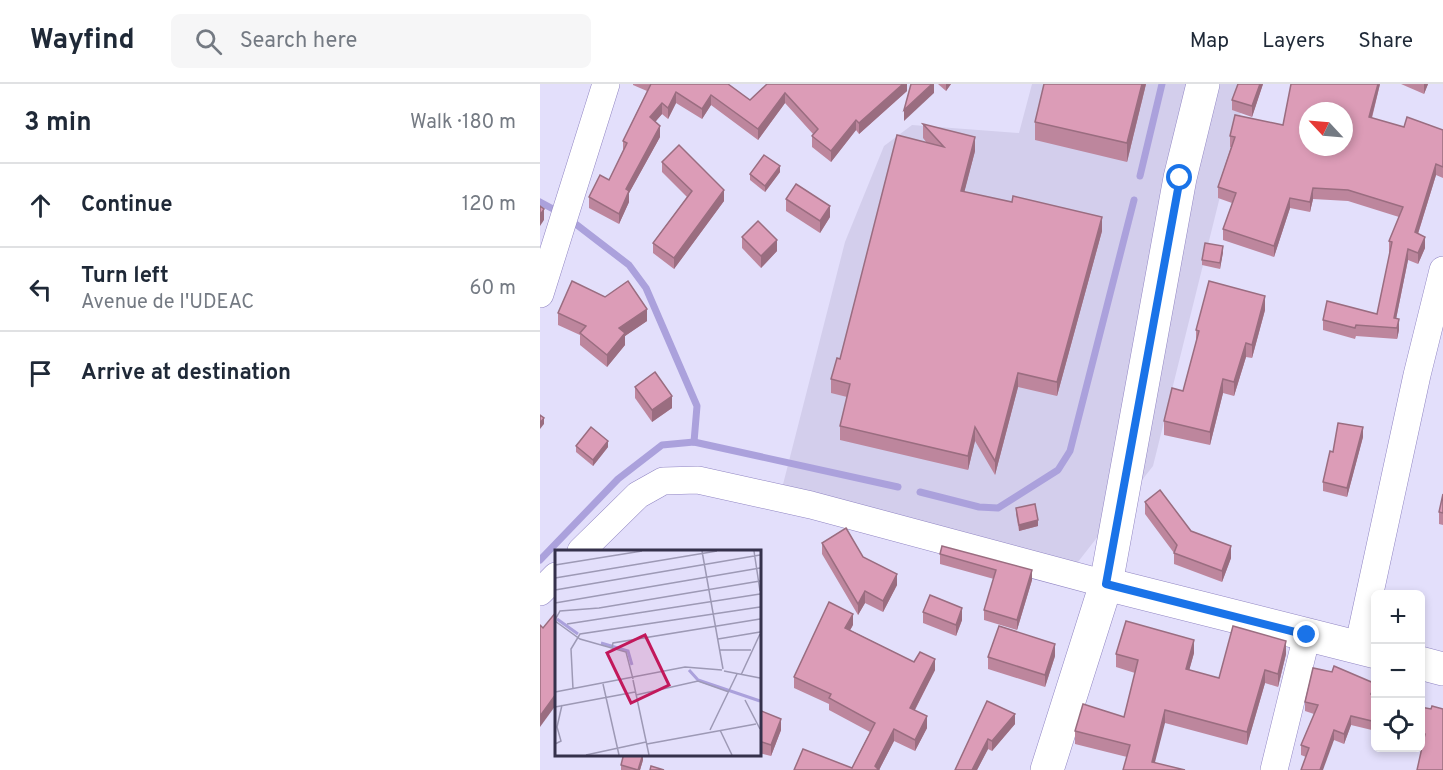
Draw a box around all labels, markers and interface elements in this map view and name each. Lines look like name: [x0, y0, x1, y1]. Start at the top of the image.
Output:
search box: [171, 14, 591, 68]
text: Wayfind: [30, 23, 135, 59]
icon: search: [192, 25, 225, 58]
text: Search here: [240, 28, 357, 55]
text: Map: [1190, 28, 1229, 55]
text: Layers: [1262, 28, 1325, 55]
text: Share: [1358, 28, 1413, 55]
north arrow: [1299, 102, 1353, 156]
text: 3 min: [24, 107, 92, 140]
text: Walk · 180 m: [410, 110, 516, 136]
route start: [1166, 164, 1192, 190]
icon: ahead: [24, 189, 57, 222]
text: Continue: [81, 192, 172, 219]
text: 120 m: [462, 192, 516, 218]
text: Turn left: [81, 263, 169, 290]
icon: left: [24, 273, 57, 306]
text: 60 m: [470, 276, 516, 302]
text: Avenue de I'UDEAC: [81, 290, 254, 316]
icon: arrive: [24, 357, 57, 390]
text: Arrive at destination: [81, 360, 291, 387]
inset map: [555, 550, 760, 755]
map controls: [1371, 590, 1425, 752]
button: +: [1371, 590, 1425, 644]
route end: [1293, 621, 1319, 647]
button: −: [1371, 644, 1425, 698]
button: locate: [1371, 698, 1425, 752]

